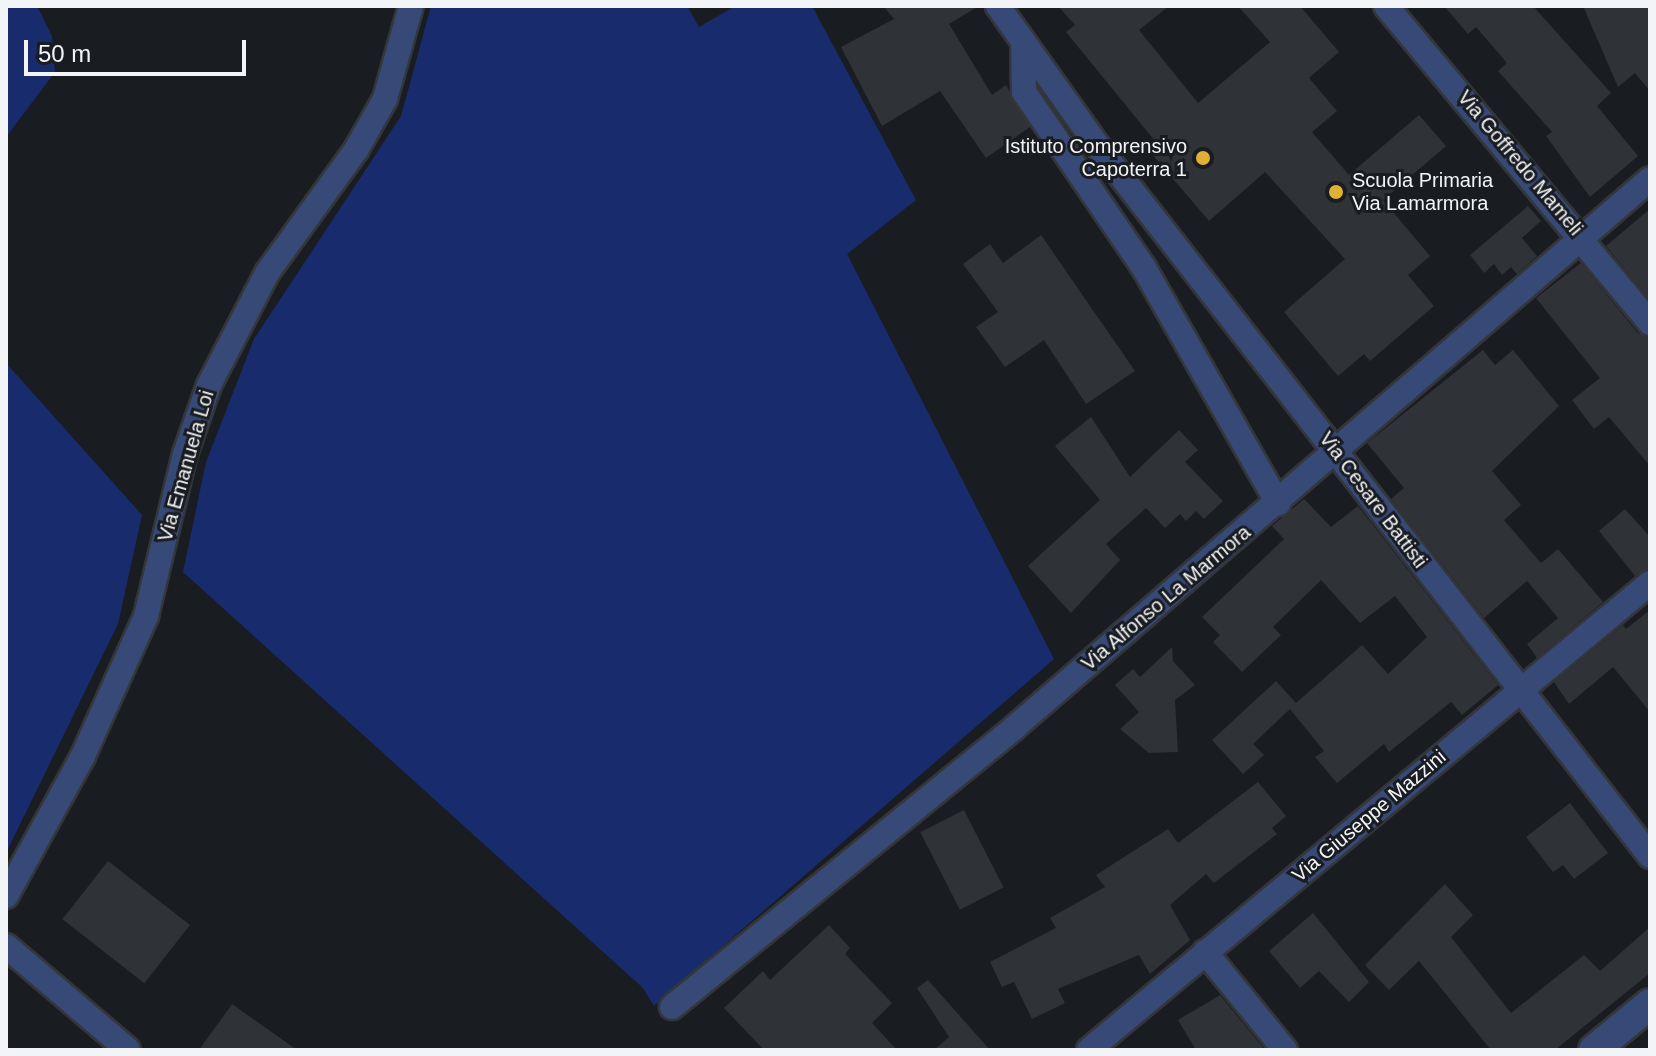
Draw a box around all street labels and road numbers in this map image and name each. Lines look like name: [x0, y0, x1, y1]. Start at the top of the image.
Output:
street label: Via Goffredo Mameli: [1452, 86, 1588, 240]
street label: Via Emanuela Loi: [153, 388, 219, 544]
street label: Via Cesare Battisti: [1314, 427, 1432, 573]
street label: Via Alfonso La Marmora: [1076, 520, 1256, 676]
street label: Via Giuseppe Mazzini: [1287, 745, 1451, 887]

